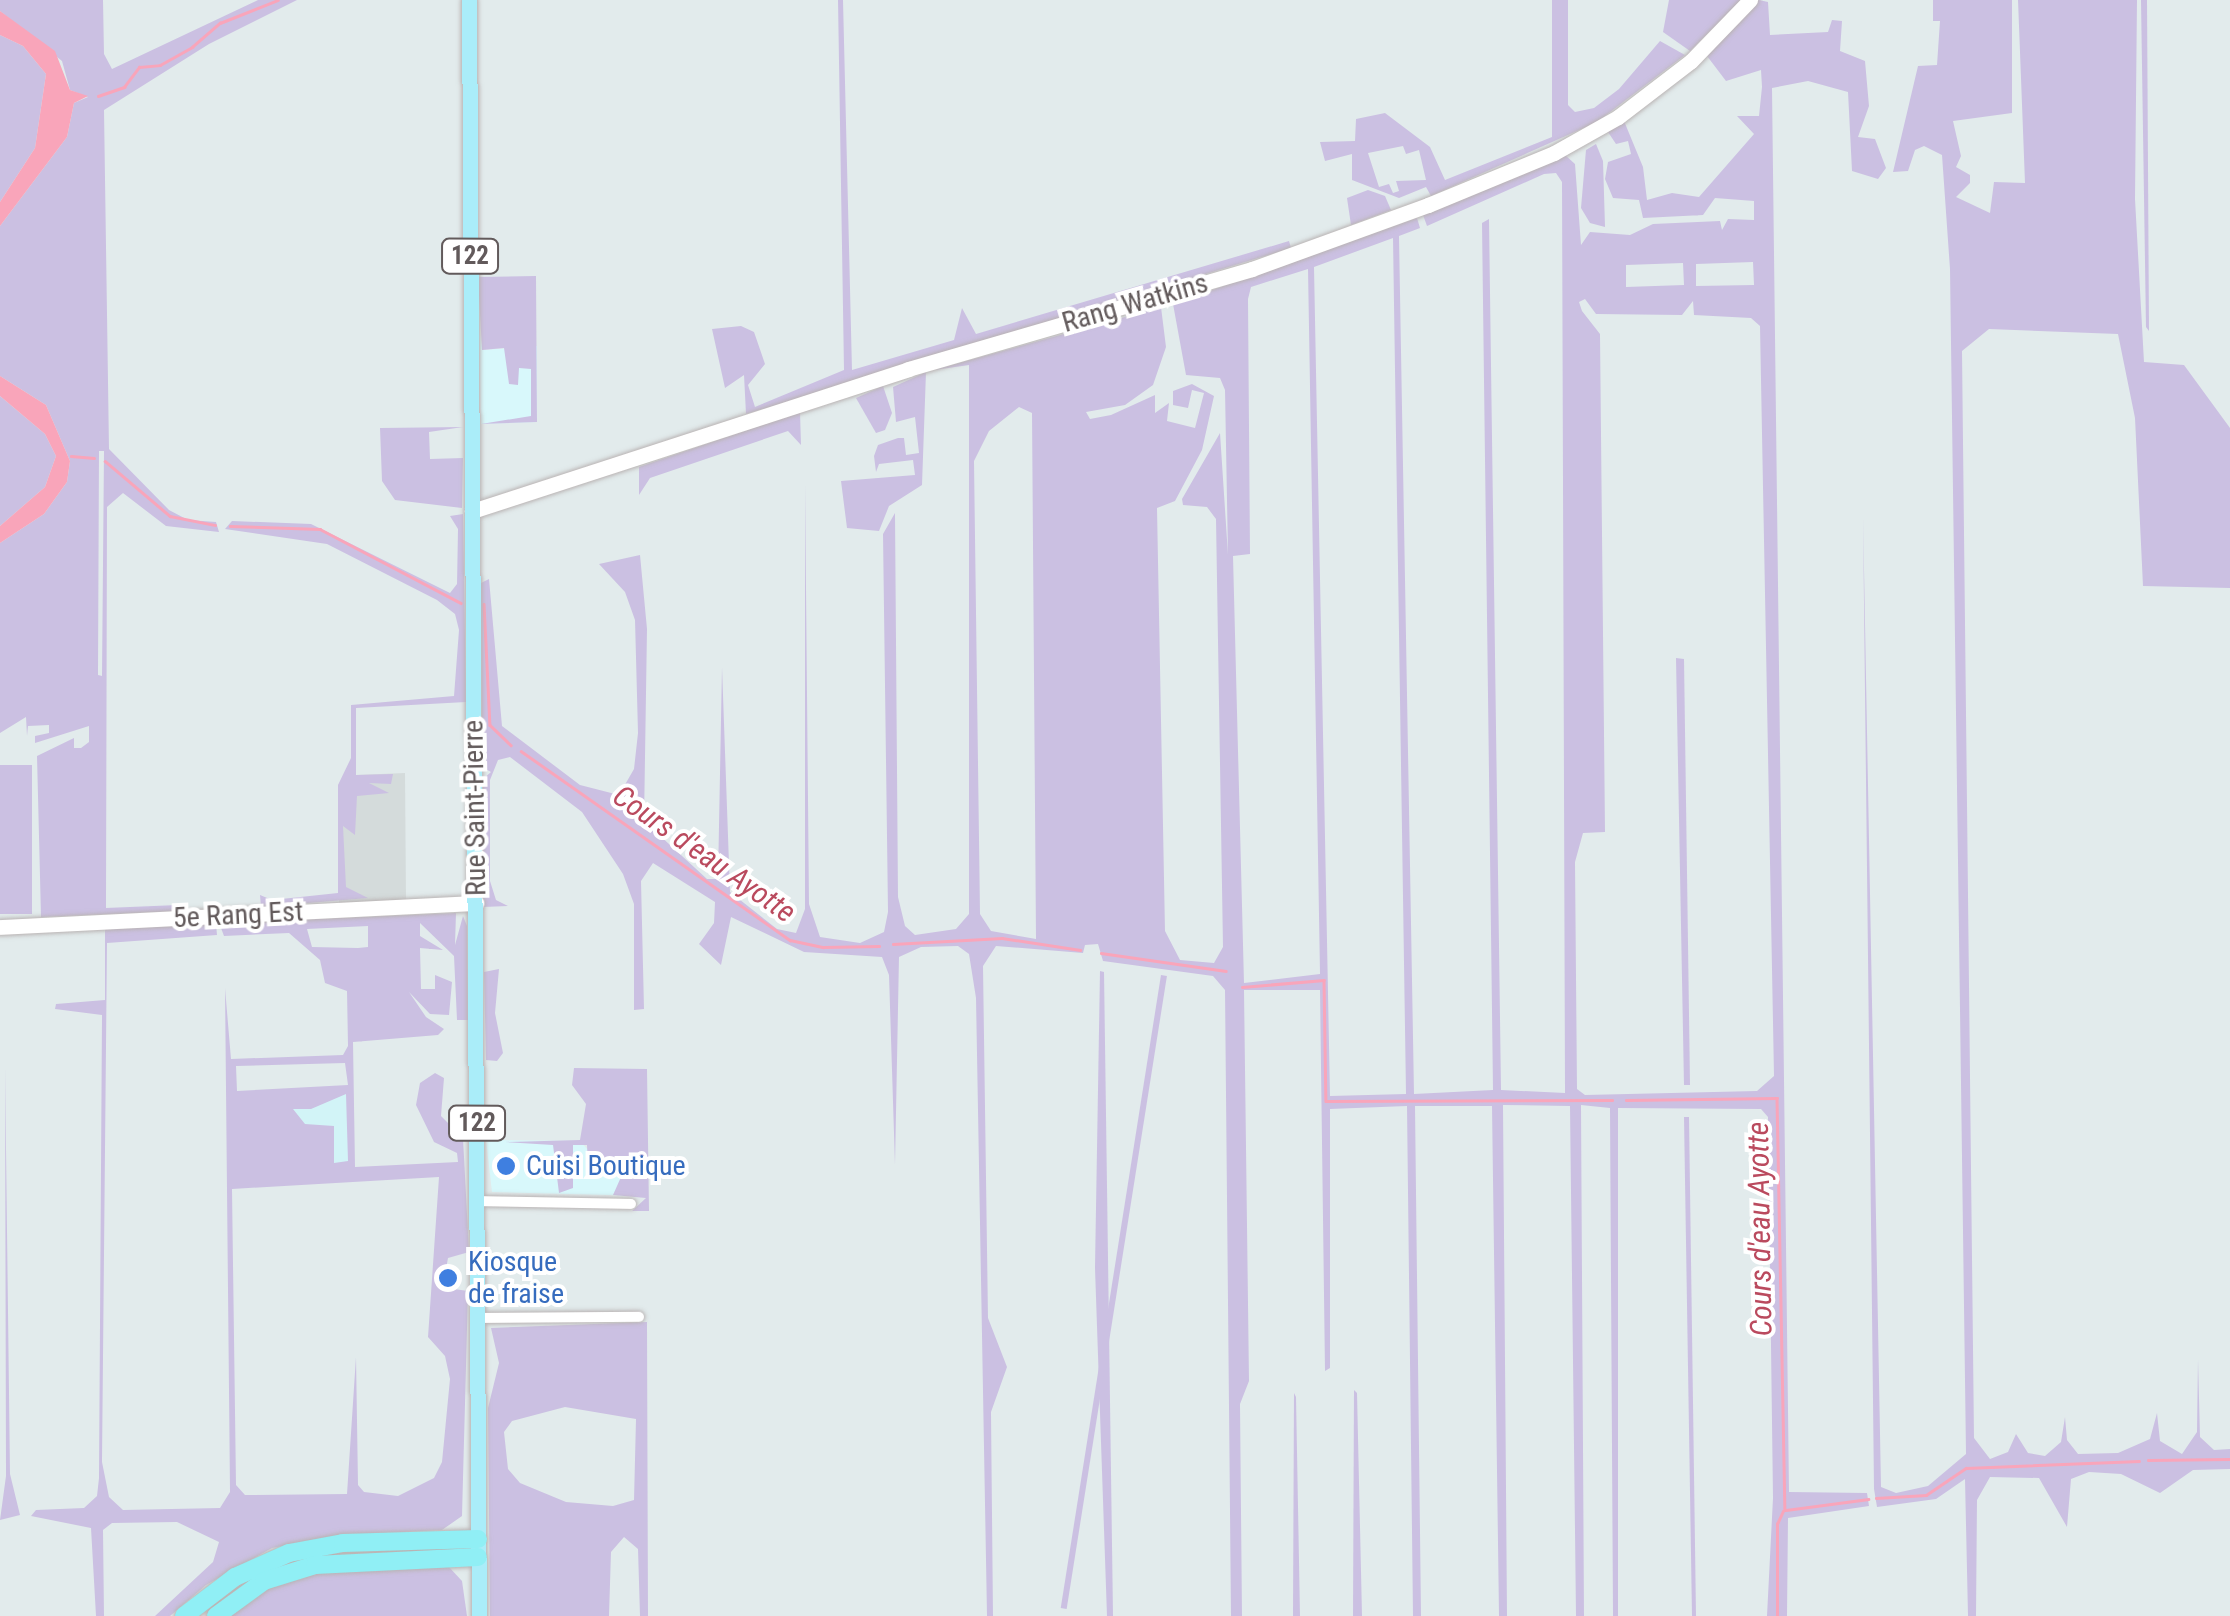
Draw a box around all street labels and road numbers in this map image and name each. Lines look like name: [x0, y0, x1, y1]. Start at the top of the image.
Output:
road number: 122: [440, 236, 500, 276]
street label: Rang Watkins: [1058, 266, 1212, 340]
street label: Rue Saint-Pierre: [457, 720, 493, 896]
street label: 5e Rang Est: [172, 895, 304, 935]
road number: 122: [447, 1103, 507, 1143]

